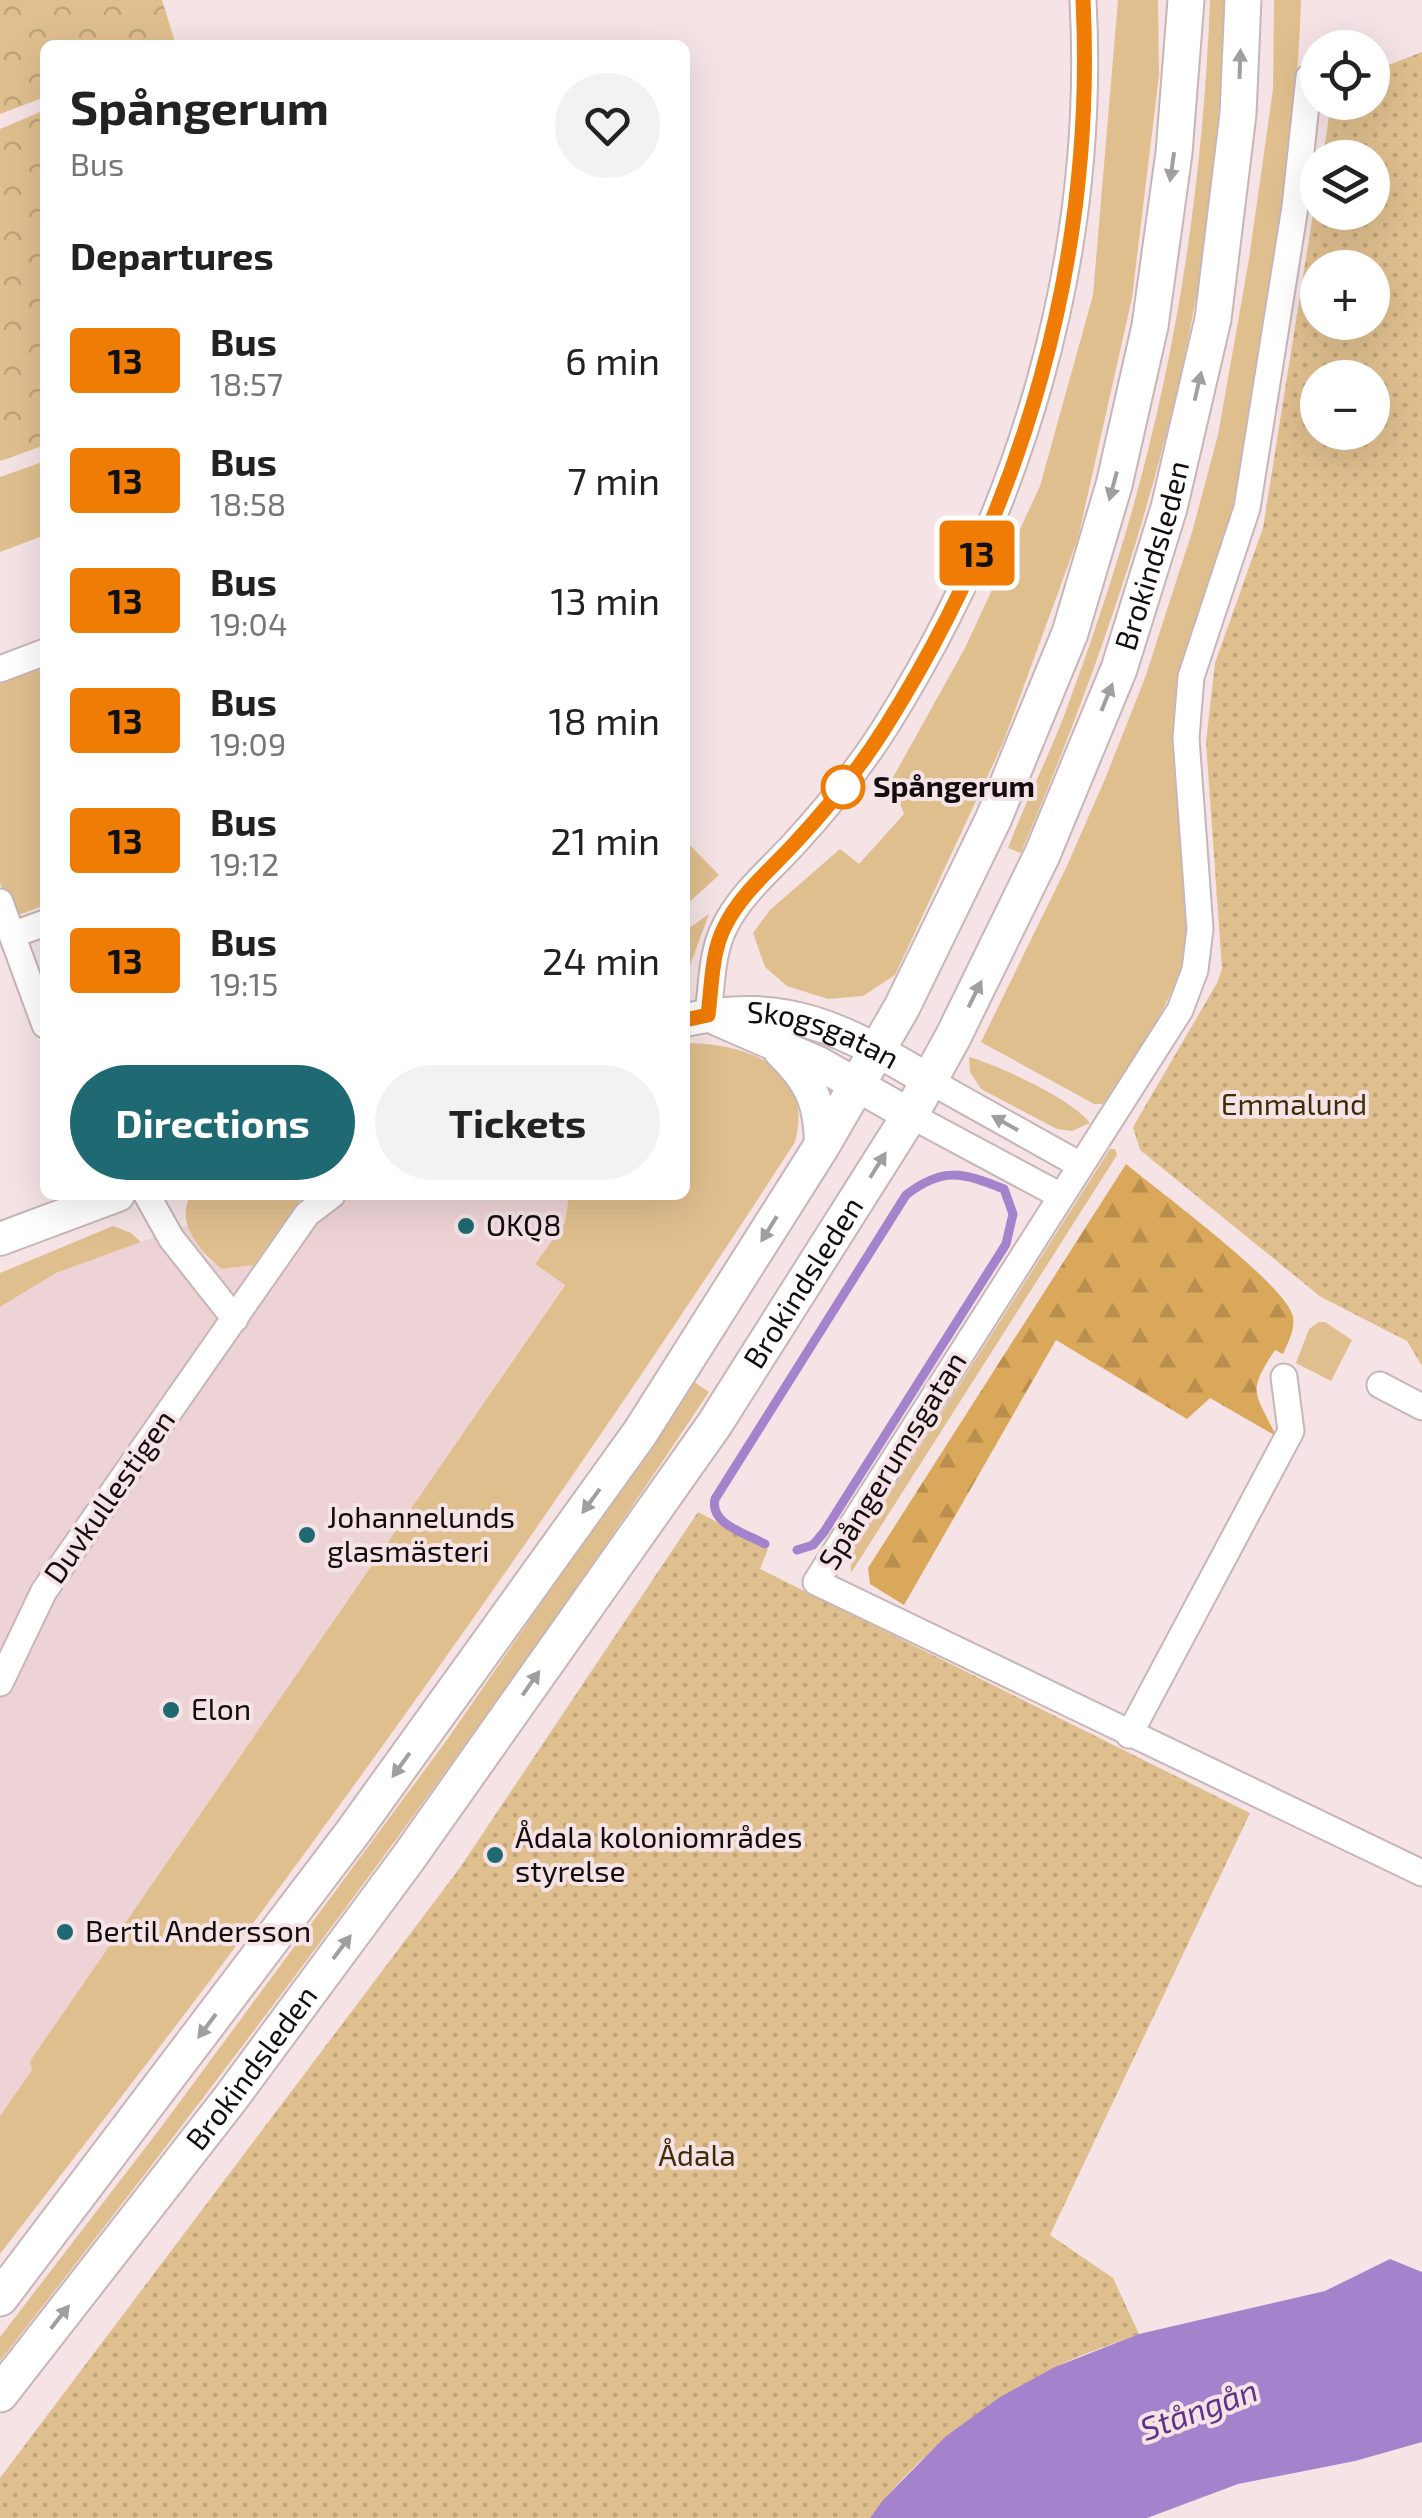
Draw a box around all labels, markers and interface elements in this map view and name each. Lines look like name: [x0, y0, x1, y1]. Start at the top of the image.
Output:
map controls: [1300, 30, 1390, 450]
button: locate: [1300, 30, 1390, 120]
one-way arrow: [1232, 47, 1248, 79]
button: heart: [555, 73, 660, 178]
text: Spångerum: [70, 77, 329, 135]
button: layers: [1300, 140, 1390, 230]
text: Bus: [70, 144, 124, 182]
one-way arrow: [1164, 152, 1180, 183]
text: Departures: [70, 232, 274, 278]
button: +: [1300, 250, 1390, 340]
text: Bus: [210, 318, 277, 364]
text: 6 min: [565, 337, 660, 383]
text: 13: [108, 339, 142, 381]
button: −: [1300, 360, 1390, 450]
text: 18:57: [210, 364, 283, 402]
one-way arrow: [1191, 370, 1206, 401]
text: Bus: [210, 438, 277, 484]
text: 7 min: [567, 457, 660, 503]
street label: Brokindsleden: [1106, 457, 1195, 654]
text: 13: [108, 459, 142, 501]
one-way arrow: [1104, 471, 1120, 502]
text: 18:58: [210, 484, 286, 522]
line badge: 13: [932, 520, 1022, 586]
text: 13: [960, 532, 994, 574]
text: Bus: [210, 558, 277, 604]
text: 13 min: [550, 577, 660, 623]
text: 13: [108, 579, 142, 621]
text: 19:04: [210, 604, 288, 642]
text: Bus: [210, 678, 277, 724]
one-way arrow: [1099, 682, 1115, 712]
text: 18 min: [549, 697, 660, 743]
text: 13: [108, 699, 142, 741]
text: 19:09: [210, 724, 286, 762]
marker: Spångerum: [822, 766, 864, 808]
place label: Spångerum: [873, 767, 1035, 803]
text: Bus: [210, 798, 277, 844]
text: 21 min: [550, 817, 660, 863]
text: 13: [108, 819, 142, 861]
text: 19:12: [210, 844, 279, 882]
text: Bus: [210, 918, 277, 964]
text: 24 min: [542, 937, 660, 983]
text: 13: [108, 939, 142, 981]
text: 19:15: [210, 964, 278, 1002]
one-way arrow: [966, 979, 983, 1008]
street label: Skogsgatan: [746, 993, 906, 1075]
button: Directions: [70, 1065, 355, 1180]
button: Tickets: [375, 1065, 660, 1180]
park label: Emmalund: [1221, 1085, 1367, 1121]
one-way arrow: [991, 1114, 1019, 1132]
one-way arrow: [869, 1151, 887, 1179]
street label: Brokindsleden: [735, 1190, 870, 1374]
place label: OKQ8: [486, 1206, 561, 1242]
marker: OKQ8: [455, 1215, 477, 1237]
one-way arrow: [760, 1216, 779, 1243]
street label: Spångerumsgatan: [810, 1344, 973, 1575]
street label: Duvkullestigen: [35, 1402, 181, 1590]
one-way arrow: [582, 1488, 601, 1515]
place label: Johannelunds glasmästeri: [327, 1498, 515, 1568]
marker: Johannelunds glasmästeri: [296, 1524, 318, 1546]
one-way arrow: [521, 1670, 540, 1697]
place label: Elon: [191, 1690, 251, 1726]
marker: Elon: [160, 1699, 182, 1721]
one-way arrow: [392, 1752, 412, 1778]
place label: Ådala koloniområdes styrelse: [515, 1818, 802, 1888]
marker: Ådala koloniområdes styrelse: [484, 1844, 506, 1866]
place label: Bertil Andersson: [85, 1912, 311, 1948]
marker: Bertil Andersson: [54, 1921, 76, 1943]
one-way arrow: [331, 1934, 351, 1960]
street label: Brokindsleden: [177, 1978, 324, 2156]
one-way arrow: [198, 2013, 218, 2039]
park label: Ådala: [658, 2136, 736, 2172]
one-way arrow: [49, 2304, 70, 2330]
water label: Stångån: [1135, 2369, 1262, 2448]

